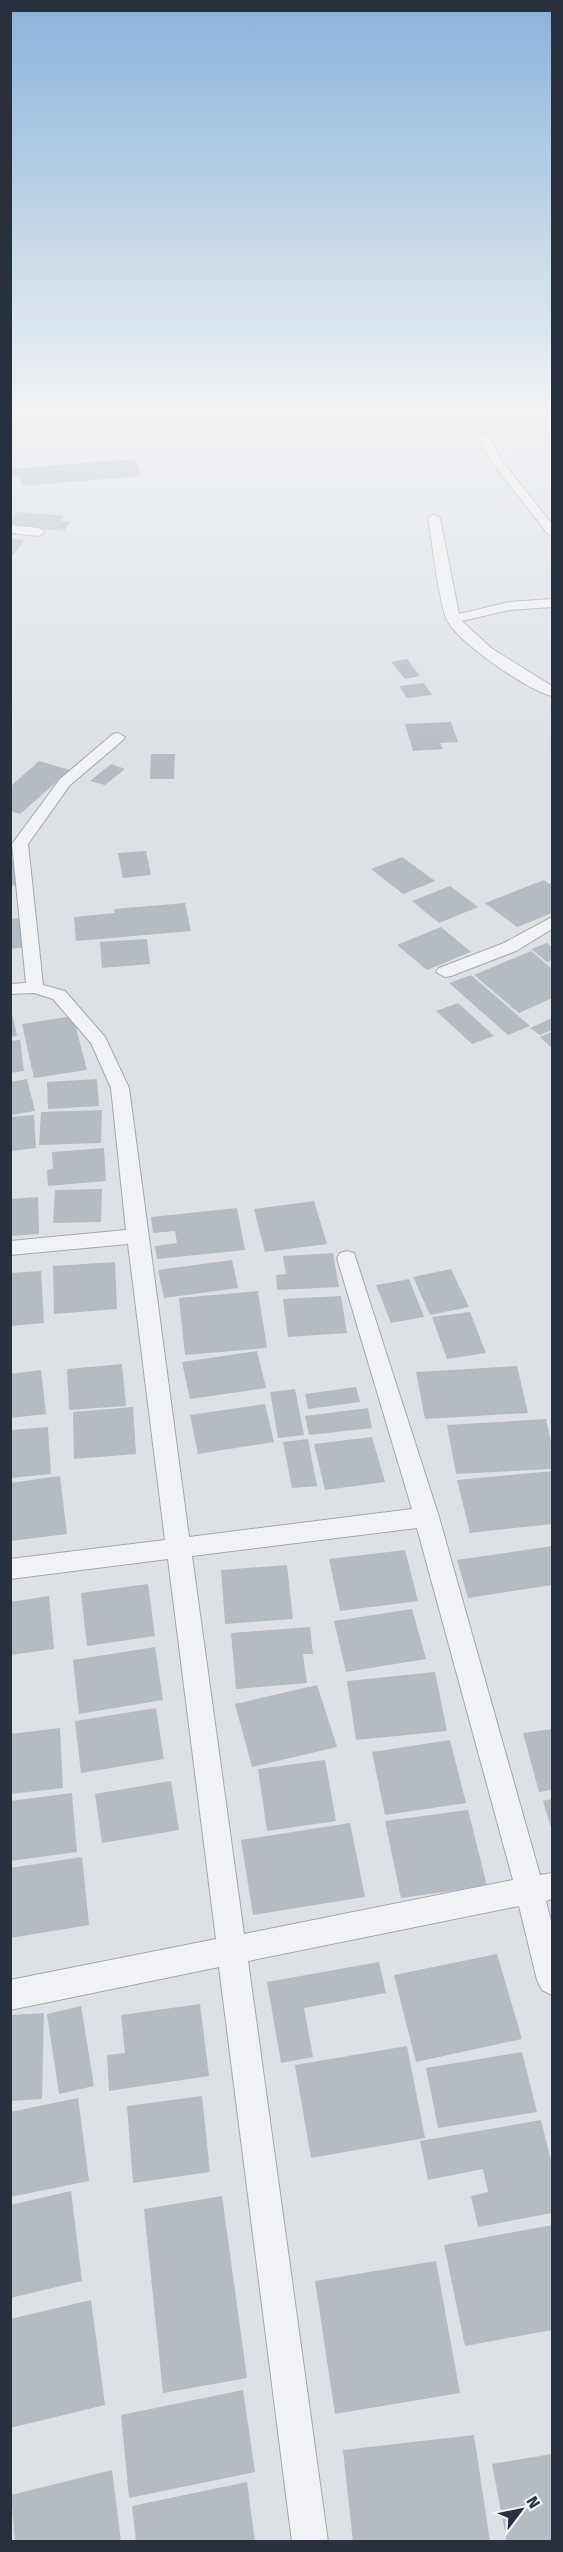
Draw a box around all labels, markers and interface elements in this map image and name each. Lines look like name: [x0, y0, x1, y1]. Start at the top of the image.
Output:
north arrow: [491, 2480, 551, 2540]
text: N: [522, 2493, 544, 2512]

